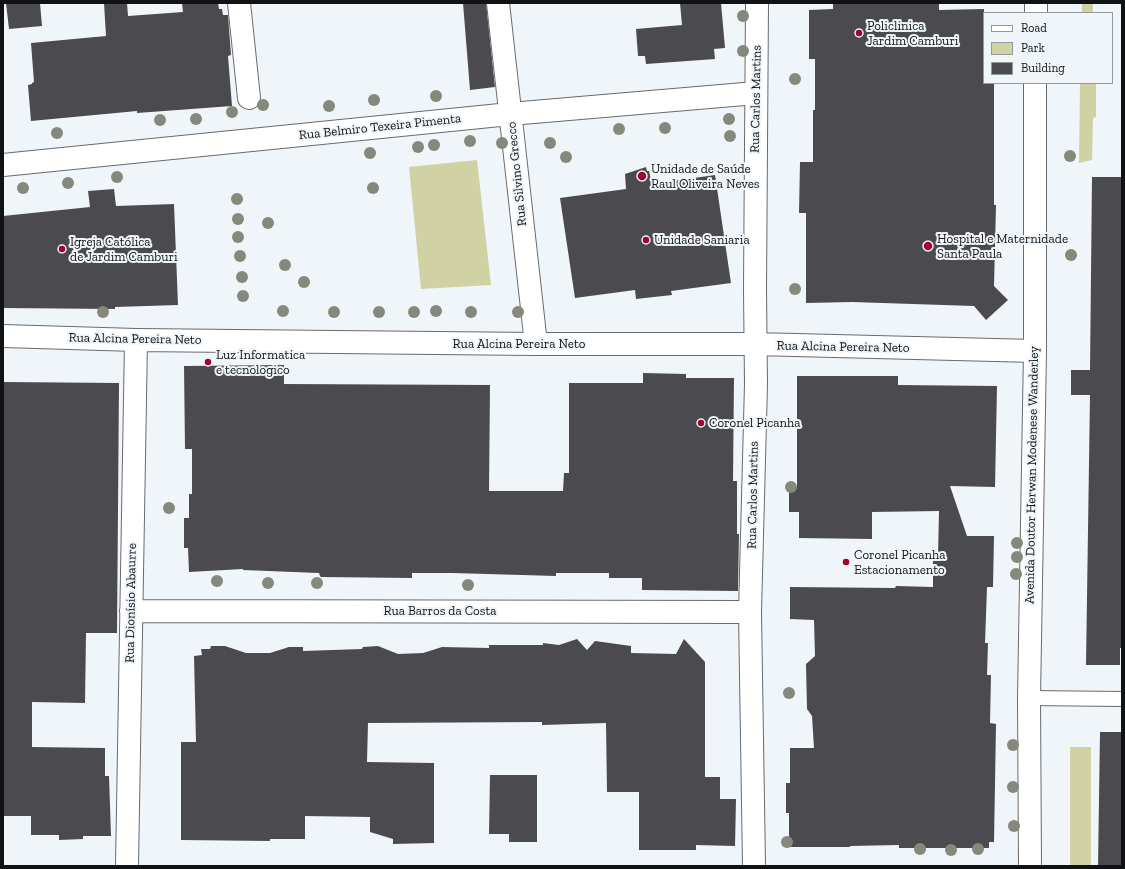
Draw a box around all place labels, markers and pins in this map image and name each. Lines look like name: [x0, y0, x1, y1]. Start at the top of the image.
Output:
place label: Policlinica Jardim Camburi: [867, 18, 958, 49]
marker: Policlinica Jardim Camburi: [854, 28, 864, 38]
place label: Unidade de Saúde Raul Oliveira Neves: [651, 161, 759, 192]
marker: Unidade de Saúde Raul Oliveira Neves: [636, 170, 648, 182]
place label: Hospital e Maternidade Santa Paula: [937, 231, 1068, 262]
place label: Unidade Saniaria: [654, 232, 750, 248]
place label: Igreja Católica de Jardim Camburi: [70, 234, 178, 265]
marker: Unidade Saniaria: [641, 235, 651, 245]
marker: Hospital e Maternidade Santa Paula: [922, 240, 934, 252]
marker: Igreja Católica de Jardim Camburi: [57, 244, 67, 254]
place label: Luz Informatica e tecnologico: [216, 347, 305, 378]
marker: Luz Informatica e tecnologico: [203, 357, 213, 367]
place label: Coronel Picanha: [709, 415, 801, 431]
marker: Coronel Picanha: [696, 418, 706, 428]
place label: Coronel Picanha Estacionamento: [854, 547, 946, 578]
marker: Coronel Picanha Estacionamento: [841, 557, 851, 567]

